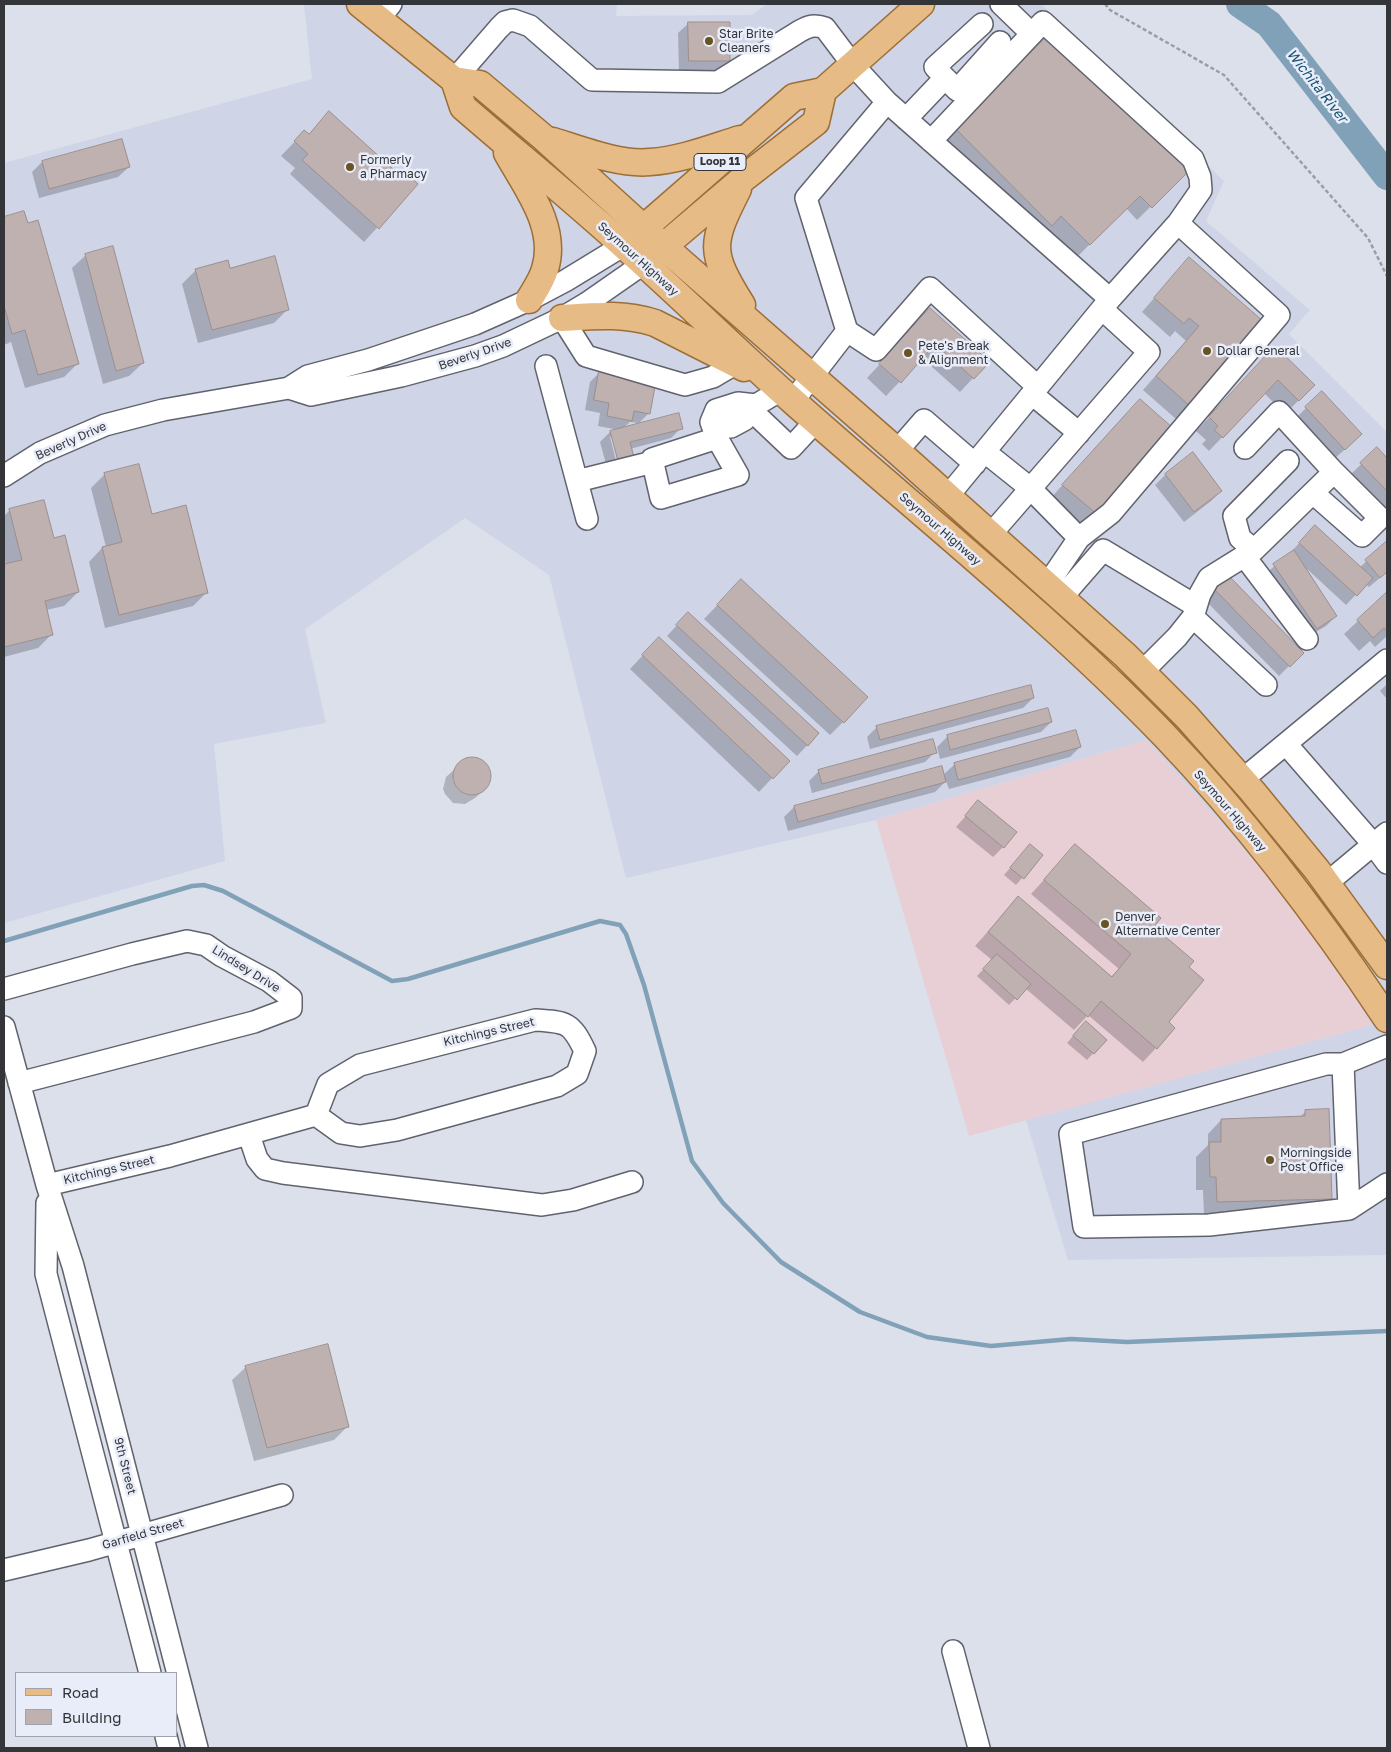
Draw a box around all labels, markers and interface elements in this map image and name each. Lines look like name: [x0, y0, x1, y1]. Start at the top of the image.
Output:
place label: Star Brite Cleaners: [719, 27, 773, 55]
marker: Star Brite Cleaners: [703, 35, 715, 47]
water label: Wichita River: [1283, 46, 1351, 126]
place label: Formerly a Pharmacy: [360, 153, 427, 181]
road number: Loop 11: [694, 154, 746, 170]
marker: Formerly a Pharmacy: [344, 161, 356, 173]
street label: Seymour Highway: [595, 219, 681, 299]
street label: Beverly Drive: [437, 335, 513, 373]
place label: Pete's Break & Alignment: [918, 339, 989, 367]
place label: Dollar General: [1217, 344, 1300, 358]
marker: Dollar General: [1201, 345, 1213, 357]
marker: Pete's Break & Alignment: [902, 347, 914, 359]
street label: Beverly Drive: [33, 419, 109, 463]
street label: Seymour Highway: [896, 490, 984, 568]
street label: Seymour Highway: [1191, 767, 1269, 855]
place label: Denver Alternative Center: [1115, 910, 1220, 938]
marker: Denver Alternative Center: [1099, 918, 1111, 930]
street label: Lindsey Drive: [209, 942, 283, 996]
street label: Kitchings Street: [442, 1015, 536, 1049]
place label: Morningside Post Office: [1280, 1146, 1351, 1174]
street label: Kitchings Street: [62, 1153, 156, 1187]
marker: Morningside Post Office: [1264, 1154, 1276, 1166]
street label: 9th Street: [111, 1436, 139, 1496]
street label: Garfield Street: [100, 1515, 186, 1553]
legend: [15, 1672, 178, 1737]
text: Road: [62, 1683, 99, 1701]
text: Building: [62, 1708, 122, 1726]

